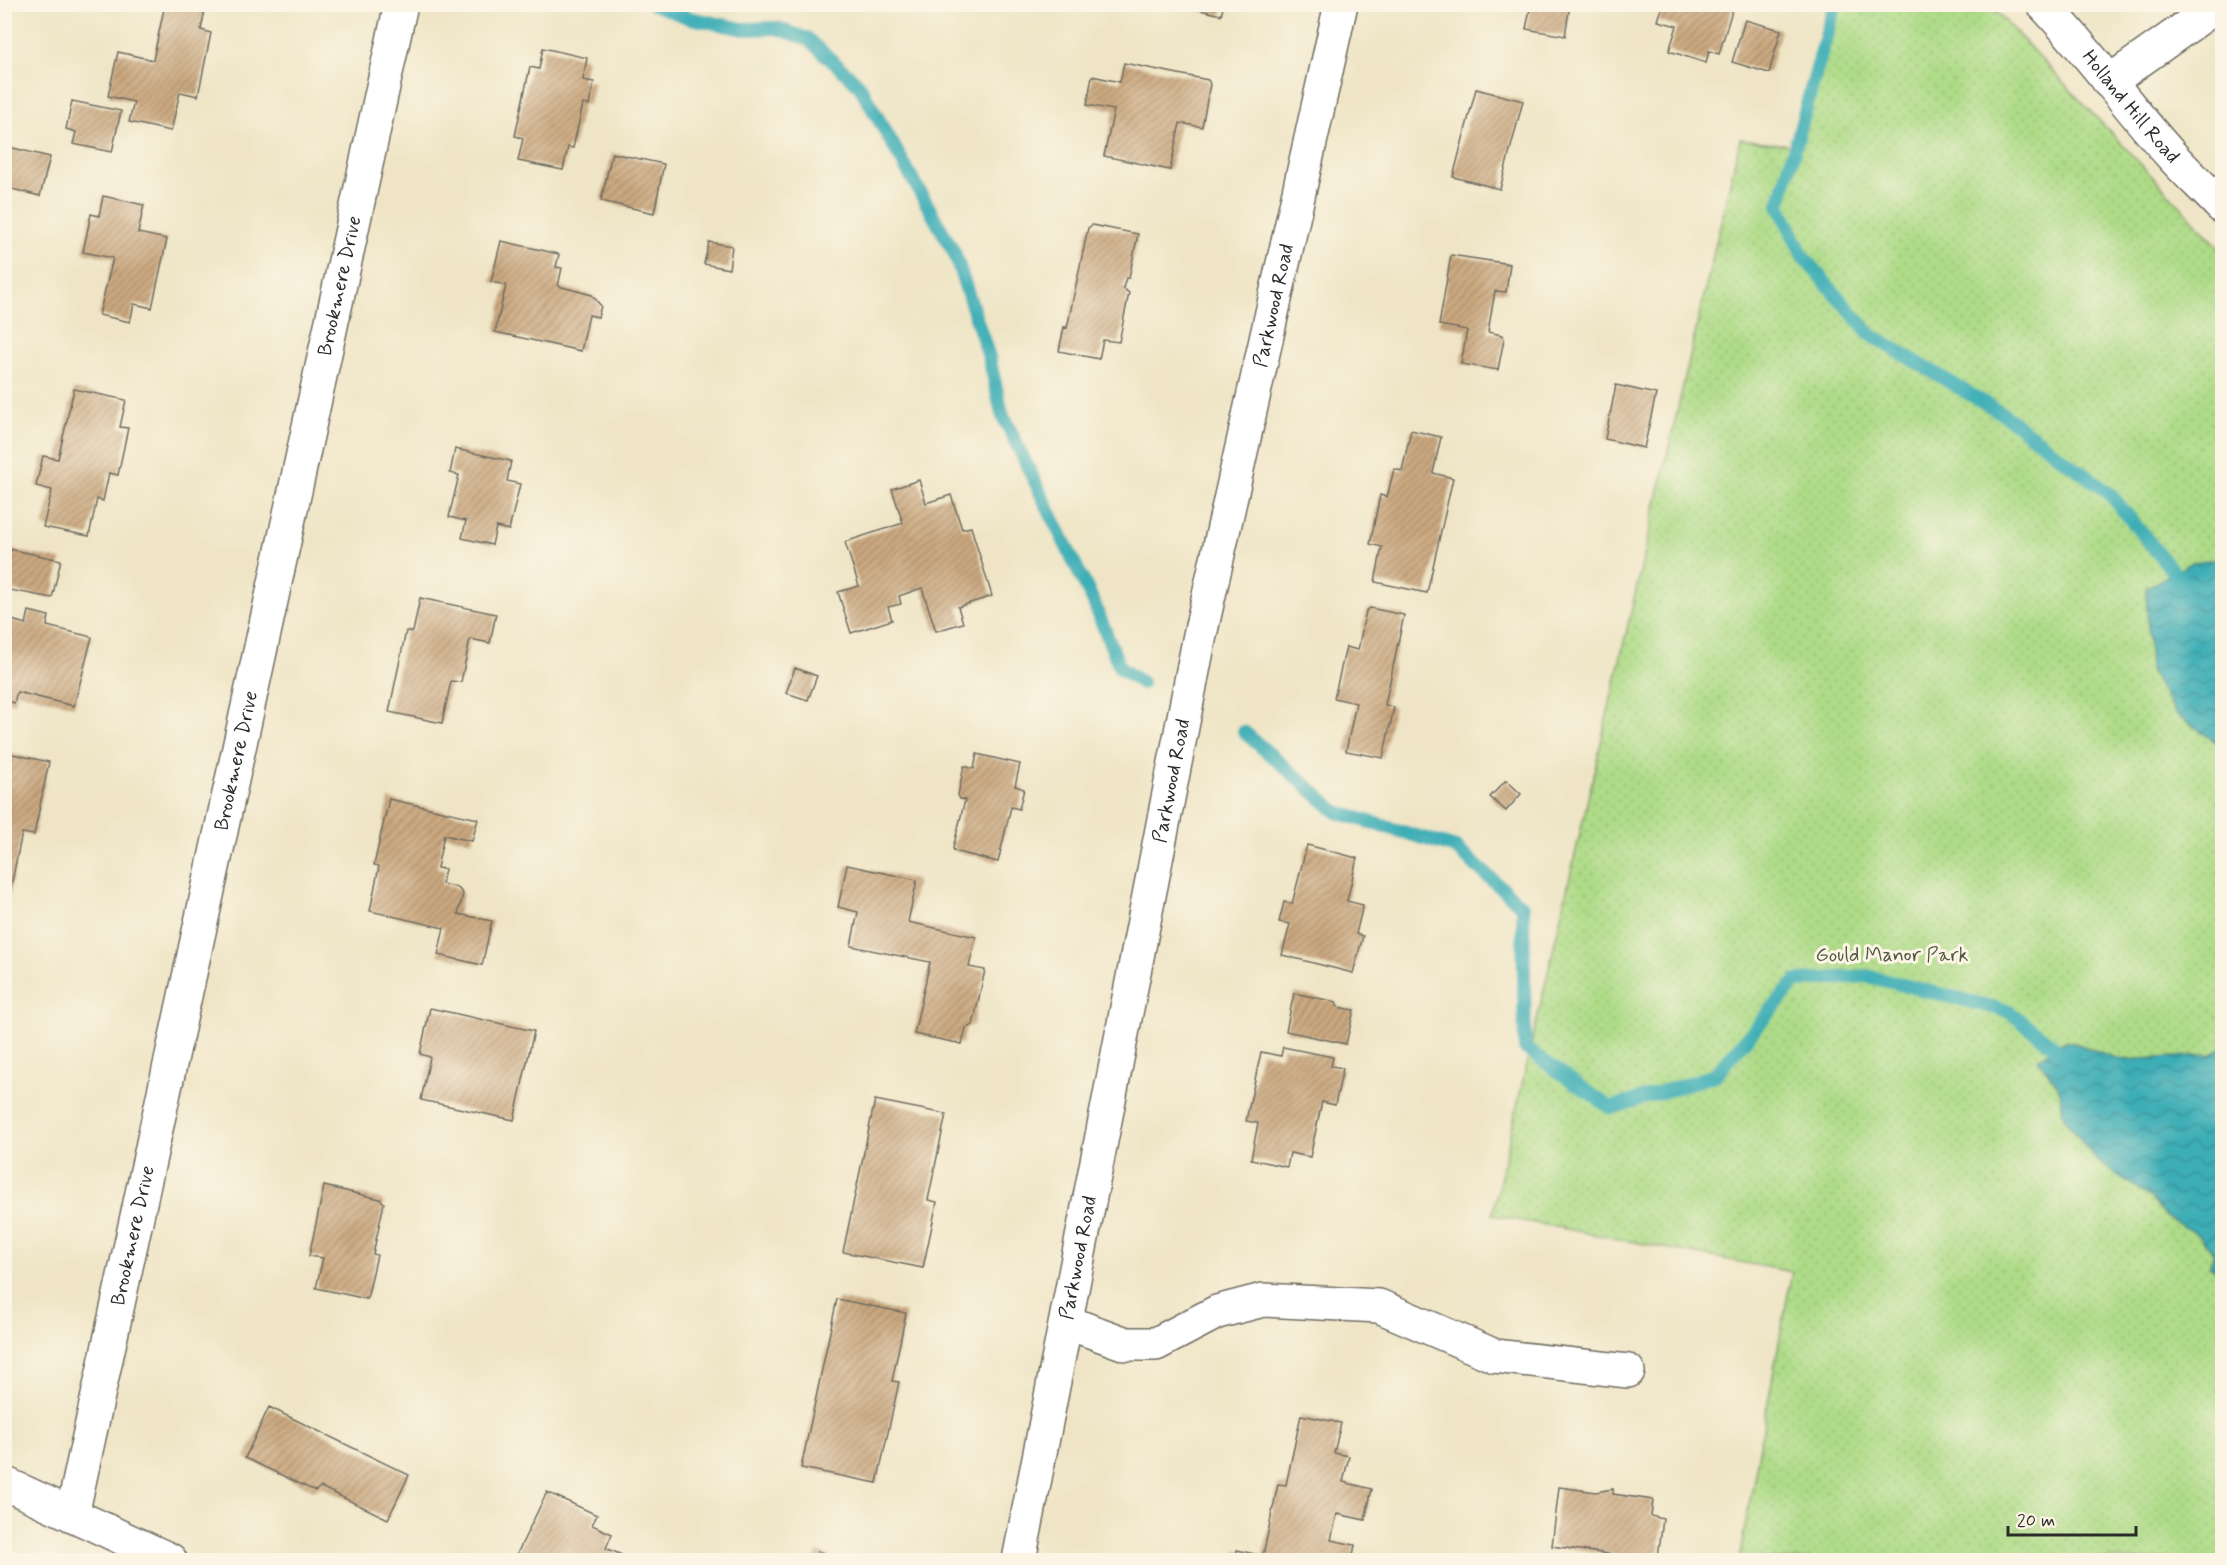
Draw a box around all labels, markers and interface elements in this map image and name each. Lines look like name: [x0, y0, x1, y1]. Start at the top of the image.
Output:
street label: Holland Hill Road: [2076, 44, 2186, 169]
street label: Brookmere Drive: [311, 213, 368, 358]
street label: Parkwood Road: [1247, 241, 1300, 370]
street label: Brookmere Drive: [208, 688, 265, 833]
street label: Parkwood Road: [1146, 716, 1197, 845]
park label: Gould Manor Park: [1816, 942, 1969, 969]
street label: Brookmere Drive: [105, 1163, 161, 1308]
street label: Parkwood Road: [1053, 1193, 1103, 1322]
scale bar: [2008, 1499, 2136, 1537]
text: 20 m: [2017, 1509, 2055, 1533]

